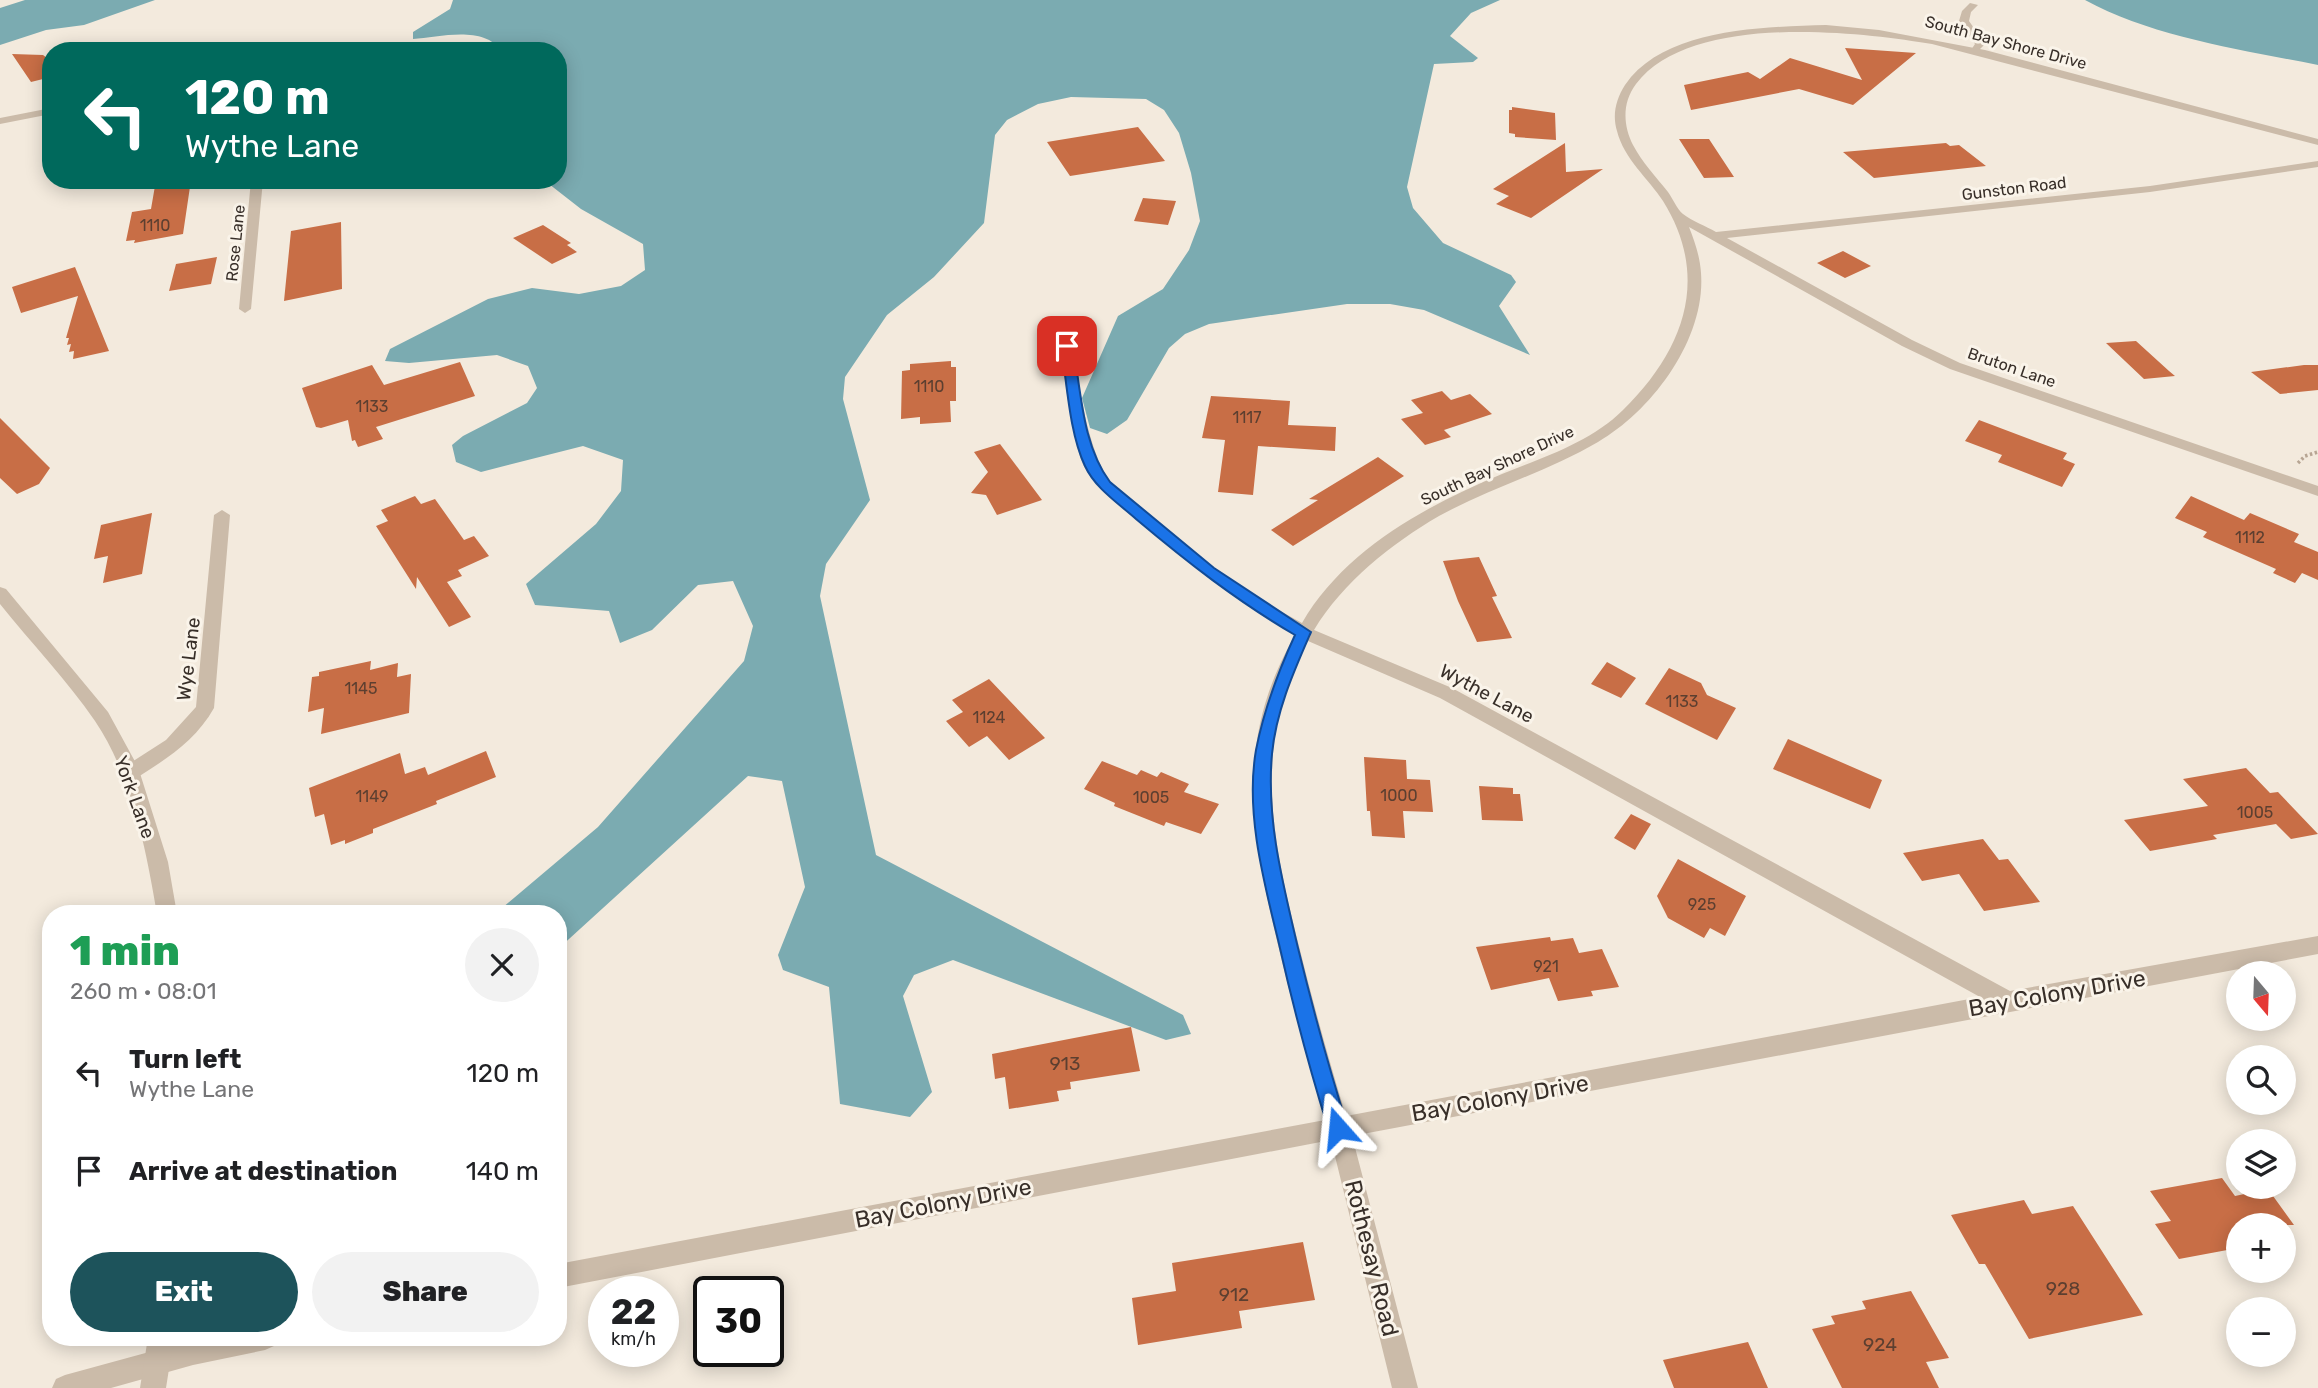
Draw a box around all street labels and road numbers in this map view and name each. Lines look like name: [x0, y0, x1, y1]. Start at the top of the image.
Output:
street label: South Bay Shore Drive: [1923, 12, 2089, 73]
street label: Gunston Road: [1961, 173, 2068, 204]
street label: Rose Lane: [222, 204, 249, 282]
street label: Bruton Lane: [1965, 344, 2058, 391]
street label: South Bay Shore Drive: [1418, 422, 1577, 509]
street label: Wye Lane: [172, 616, 205, 702]
street label: Wythe Lane: [1436, 659, 1538, 728]
street label: York Lane: [109, 753, 160, 842]
street label: Bay Colony Drive: [1966, 964, 2148, 1022]
street label: Bay Colony Drive: [1409, 1069, 1591, 1127]
street label: Bay Colony Drive: [852, 1172, 1034, 1234]
street label: Rothesay Road: [1339, 1177, 1405, 1339]

